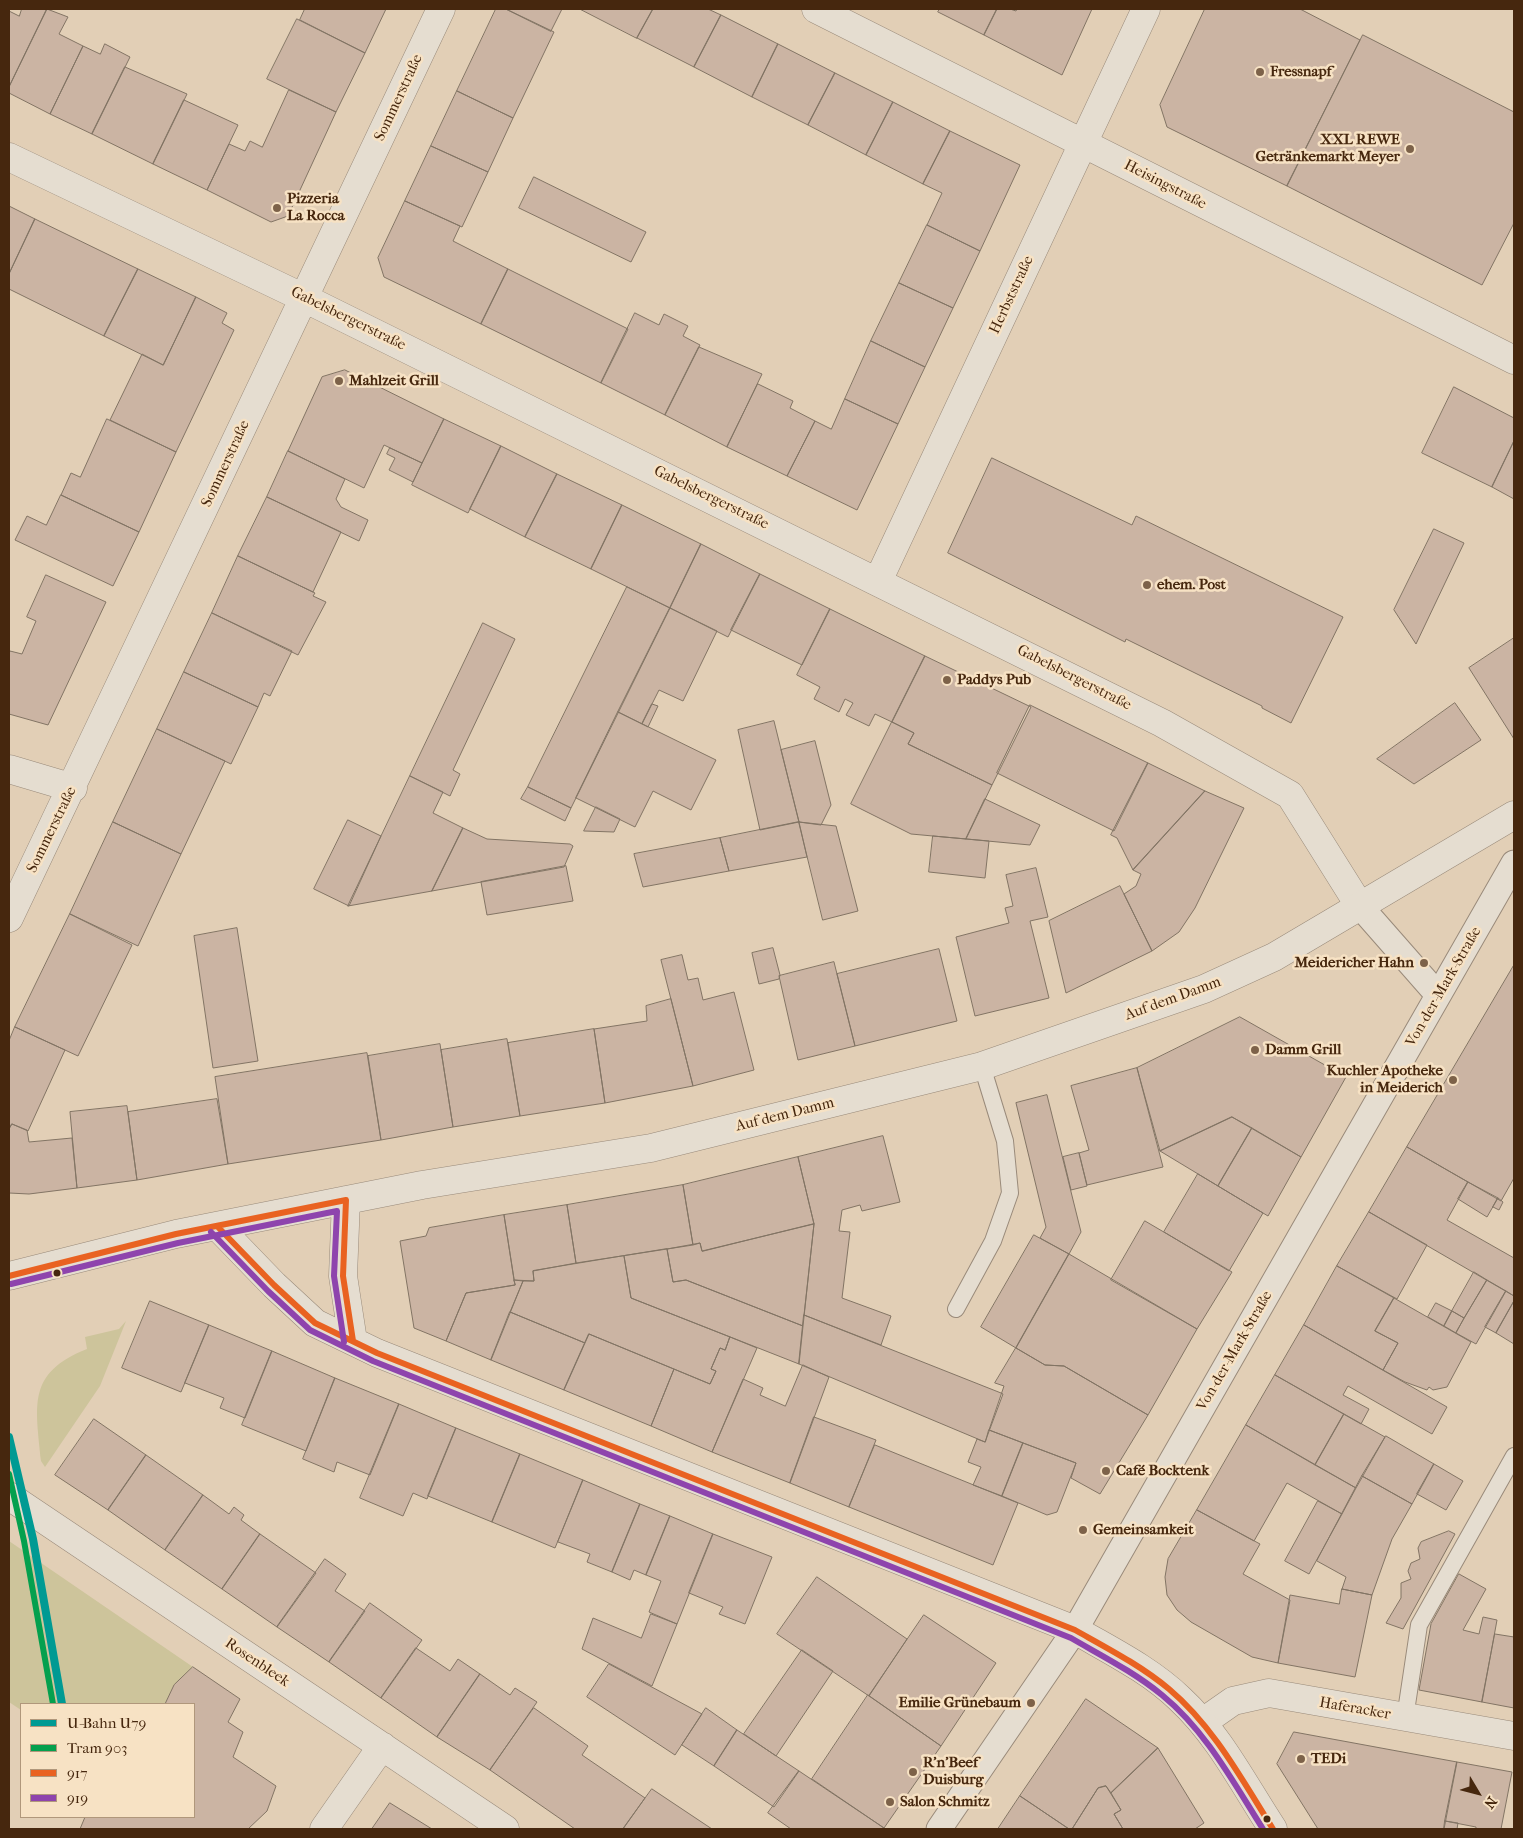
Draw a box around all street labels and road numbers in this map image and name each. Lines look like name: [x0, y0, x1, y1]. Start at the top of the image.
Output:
street label: Sommerstraße: [371, 52, 427, 144]
street label: Heisingstraße: [1121, 157, 1209, 213]
street label: Herbststraße: [986, 253, 1038, 337]
street label: Gabelsbergerstraße: [288, 283, 408, 355]
street label: Sommerstraße: [198, 418, 254, 510]
street label: Gabelsbergerstraße: [651, 462, 771, 534]
street label: Gabelsbergerstraße: [1014, 641, 1134, 715]
street label: Sommerstraße: [23, 784, 81, 876]
street label: Von-der-Mark-Straße: [1402, 924, 1486, 1050]
street label: Auf dem Damm: [1123, 973, 1223, 1025]
street label: Auf dem Damm: [734, 1094, 836, 1136]
street label: Von-der-Mark-Straße: [1193, 1288, 1277, 1414]
street label: Rosenbleek: [221, 1635, 293, 1691]
street label: Haferacker: [1318, 1694, 1392, 1724]

